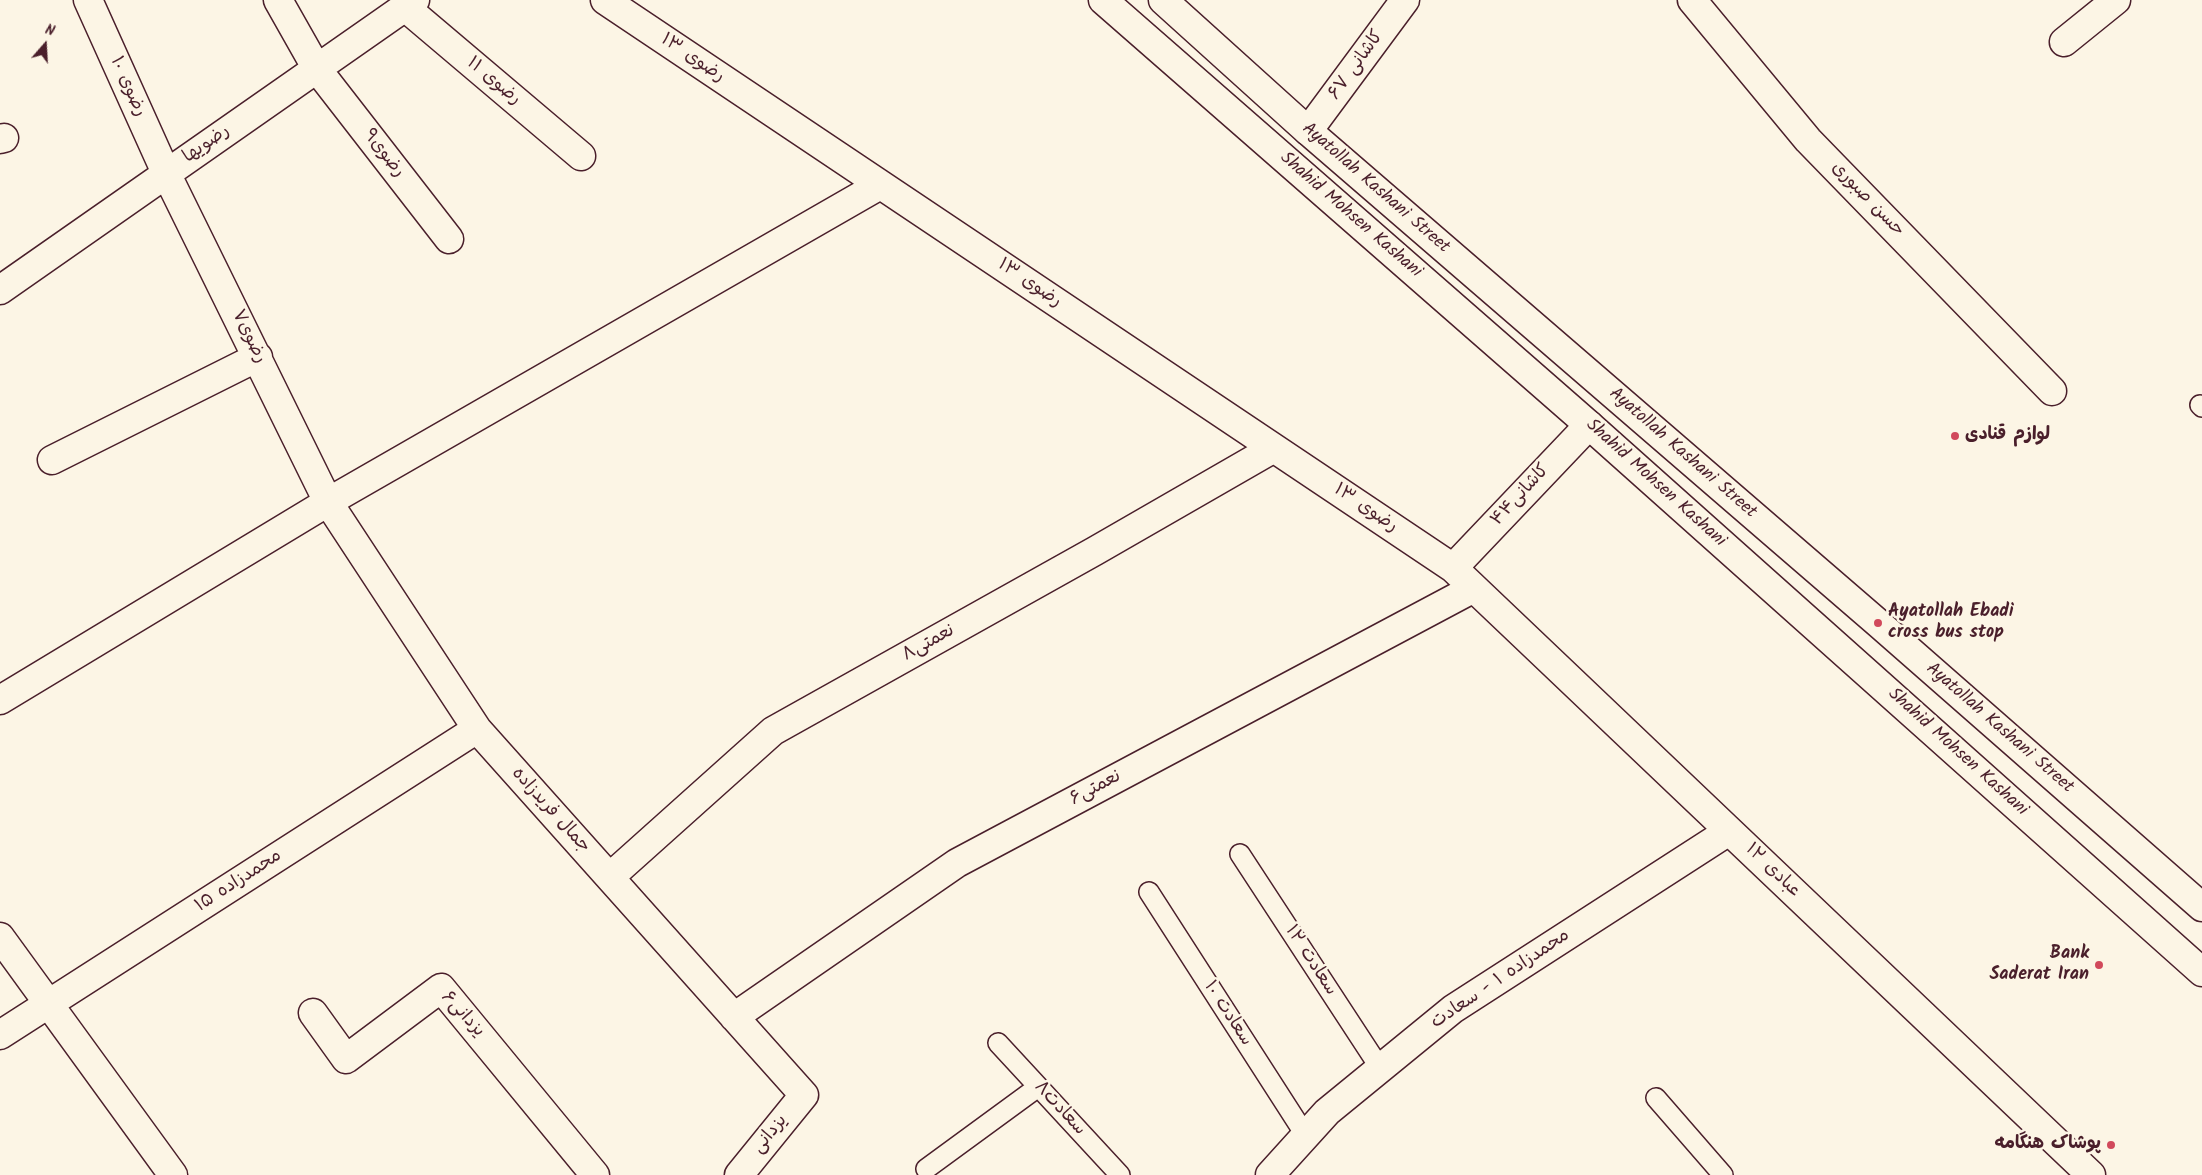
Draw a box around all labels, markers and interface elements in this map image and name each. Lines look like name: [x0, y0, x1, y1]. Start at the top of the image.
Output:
text: N: [42, 19, 58, 43]
north arrow: [20, 20, 70, 70]
street label: کاشانی ۶۷: [1325, 27, 1389, 105]
street label: رضوی ۱۳: [656, 30, 728, 88]
street label: رضوی ۱۱: [461, 53, 525, 111]
street label: رضوی ۱۰: [104, 54, 150, 120]
street label: Ayatollah Kashani Street: [1297, 119, 1453, 259]
street label: رضویها: [179, 121, 235, 169]
street label: رضوی۹: [357, 126, 409, 182]
street label: Shahid Mohsen Kashani: [1275, 148, 1425, 284]
street label: حسن صبوری: [1826, 158, 1908, 242]
street label: رضوی ۱۳: [993, 255, 1065, 313]
street label: رضوی۷: [226, 307, 270, 367]
street label: Ayatollah Kashani Street: [1604, 384, 1760, 524]
street label: Shahid Mohsen Kashani: [1580, 415, 1730, 553]
place label: لوازم قنادی: [1965, 425, 2050, 447]
marker: لوازم قنادی: [1949, 430, 1961, 442]
street label: کاشانی۴۴: [1487, 461, 1555, 531]
street label: رضوی ۱۳: [1329, 480, 1401, 538]
place label: Ayatollah Ebadi cross bus stop: [1888, 602, 2014, 644]
marker: Ayatollah Ebadi cross bus stop: [1872, 617, 1884, 629]
street label: نعمتی۸: [899, 621, 959, 667]
street label: Ayatollah Kashani Street: [1921, 659, 2077, 799]
street label: Shahid Mohsen Kashani: [1882, 684, 2032, 822]
street label: جمال فریدزاده: [506, 764, 594, 858]
street label: نعمتی۶: [1067, 767, 1125, 811]
street label: عبادی ۱۲: [1740, 839, 1804, 903]
street label: محمدزاده ۱۵: [192, 846, 286, 918]
street label: سعادت ۱۲: [1279, 922, 1341, 1000]
street label: محمدزاده ۱ - سعادت: [1427, 926, 1575, 1034]
place label: Bank Saderat Iran: [1989, 944, 2089, 986]
marker: Bank Saderat Iran: [2093, 959, 2105, 971]
street label: سعادت ۱۰: [1198, 977, 1256, 1051]
street label: یزدانی۶: [436, 988, 488, 1042]
street label: سعادت۸: [1029, 1077, 1089, 1141]
street label: یزدانی: [749, 1111, 793, 1159]
place label: پوشاک هنگامه: [1995, 1134, 2101, 1156]
marker: پوشاک هنگامه: [2105, 1139, 2117, 1151]

